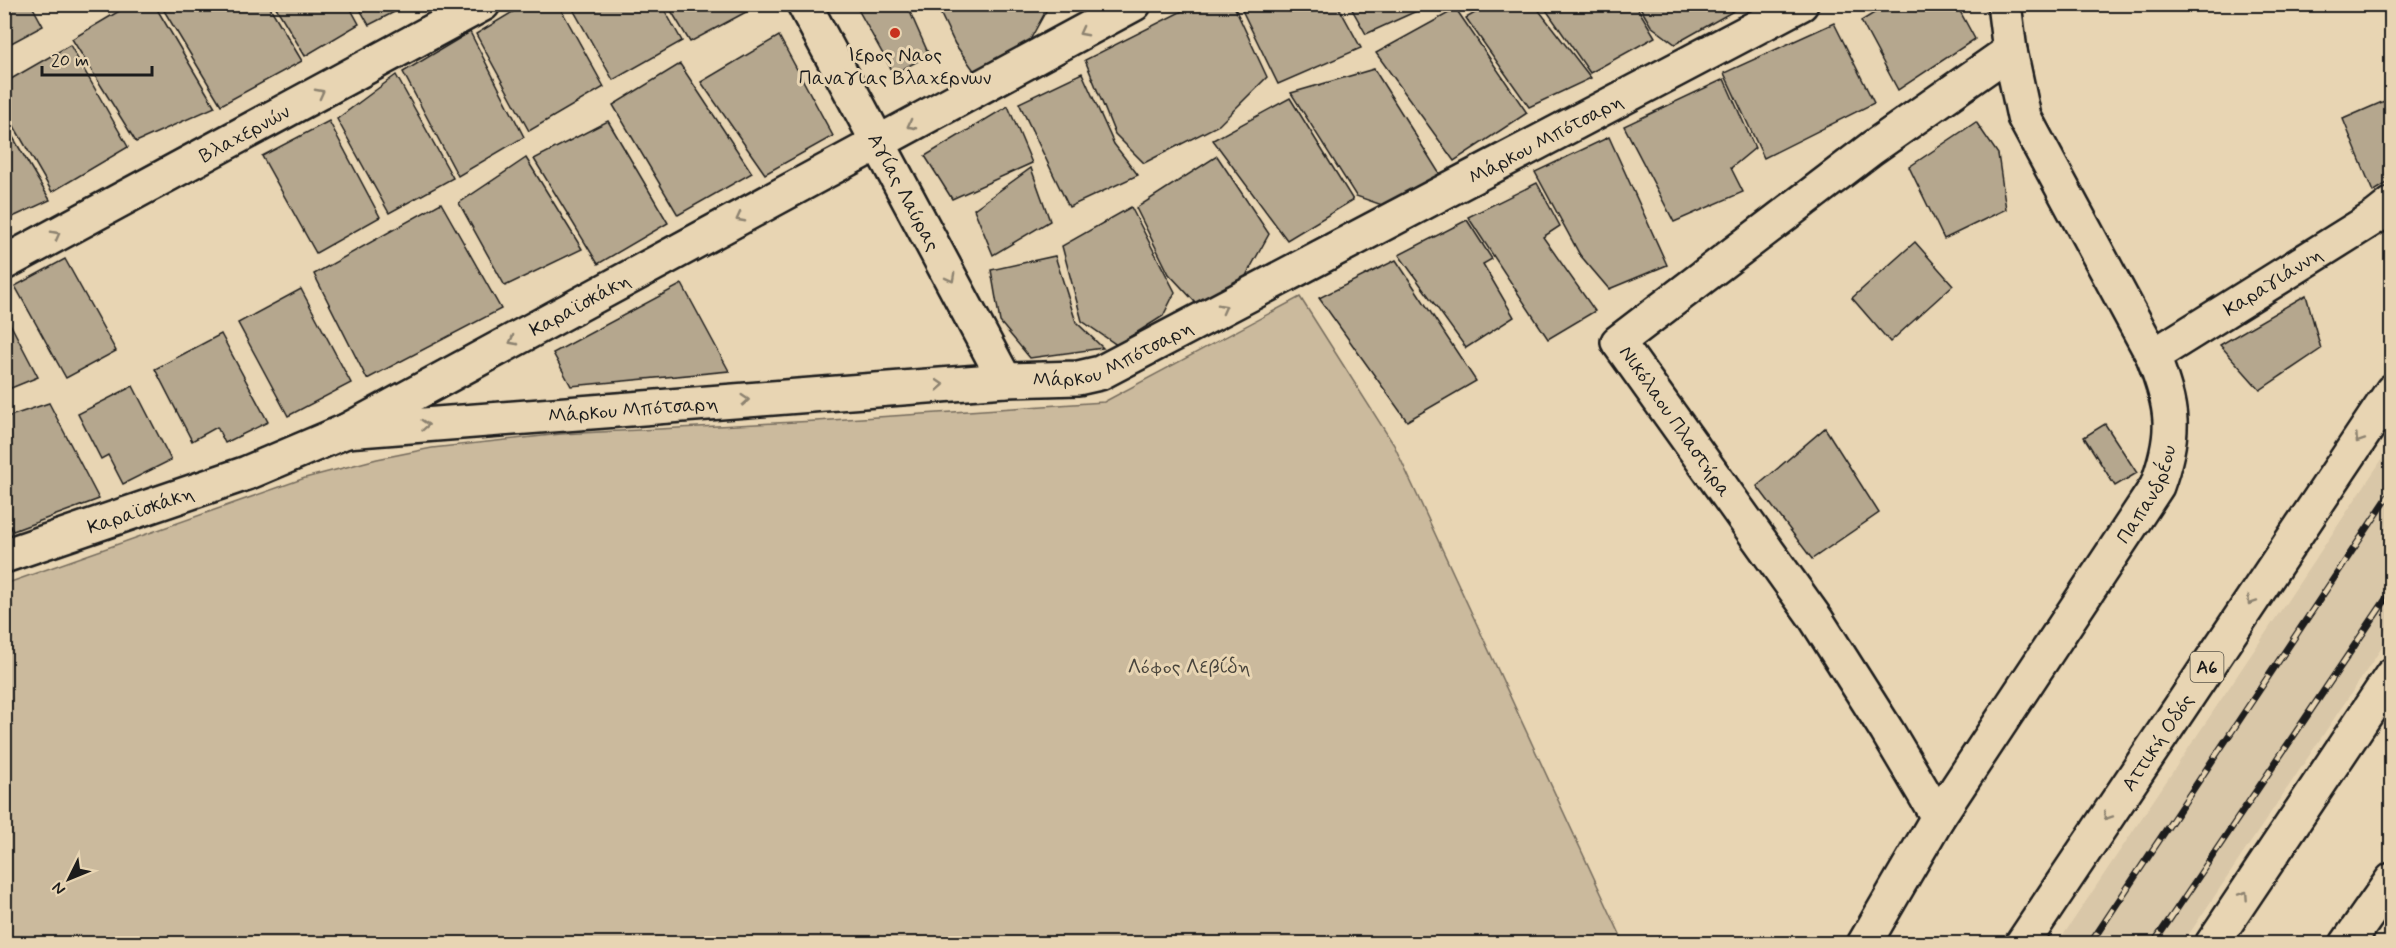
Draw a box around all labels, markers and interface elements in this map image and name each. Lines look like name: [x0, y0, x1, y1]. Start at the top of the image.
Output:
one-way arrow: [1078, 25, 1089, 36]
marker: Ιερος Ναος Παναγιας Βλαχερνων: [888, 26, 902, 40]
scale bar: [42, 39, 152, 77]
place label: Ιερος Ναος Παναγιας Βλαχερνων: [799, 42, 991, 92]
text: 20 m: [51, 49, 89, 73]
street label: Μάρκου Μπότσαρη: [1464, 88, 1628, 192]
one-way arrow: [314, 89, 324, 100]
street label: Βλαχερνών: [195, 99, 295, 170]
one-way arrow: [907, 118, 917, 129]
street label: Αγίας Λαύρας: [860, 129, 946, 257]
one-way arrow: [735, 211, 746, 222]
one-way arrow: [50, 231, 60, 242]
street label: Καραγιάννη: [2219, 241, 2328, 324]
street label: Καραϊσκάκη: [525, 267, 636, 344]
one-way arrow: [944, 272, 955, 282]
one-way arrow: [1217, 304, 1228, 316]
street label: Μάρκου Μπότσαρη: [1032, 314, 1198, 394]
one-way arrow: [508, 334, 519, 345]
street label: Νικόλαου Πλαστήρα: [1612, 341, 1737, 503]
one-way arrow: [935, 379, 944, 392]
street label: Μάρκου Μπότσαρη: [547, 390, 720, 430]
one-way arrow: [741, 394, 750, 407]
one-way arrow: [421, 418, 430, 431]
one-way arrow: [2355, 433, 2366, 444]
street label: Παπανδρέου: [2111, 443, 2183, 549]
street label: Καραϊσκάκη: [84, 480, 198, 542]
one-way arrow: [2247, 595, 2258, 606]
road number: Α6: [2190, 652, 2224, 682]
park label: Λόφος Λεβίδη: [1127, 654, 1251, 681]
street label: Αττική Οδός: [2116, 689, 2201, 797]
one-way arrow: [2103, 809, 2114, 820]
north arrow: [39, 849, 99, 909]
text: N: [48, 877, 70, 899]
one-way arrow: [2237, 891, 2249, 901]

